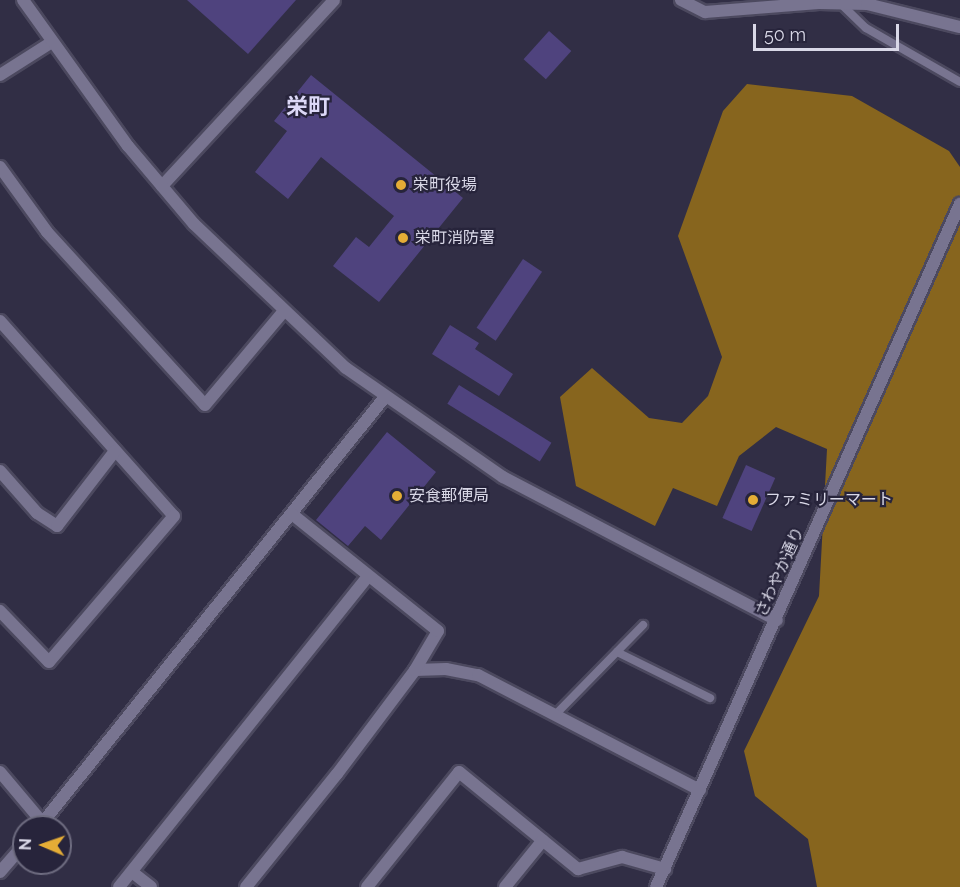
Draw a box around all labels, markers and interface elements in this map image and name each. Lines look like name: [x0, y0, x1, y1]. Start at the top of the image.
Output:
scale bar: [756, 12, 902, 50]
text: 50 m: [764, 24, 806, 45]
district label: 栄町: [286, 94, 330, 120]
place label: 栄町役場: [413, 175, 477, 195]
marker: 栄町役場: [394, 178, 408, 192]
place label: 栄町消防署: [415, 228, 495, 248]
marker: 栄町消防署: [396, 231, 410, 245]
place label: 安食郵便局: [409, 486, 489, 506]
marker: 安食郵便局: [390, 489, 404, 503]
place label: ファミリーマート: [765, 490, 893, 510]
marker: ファミリーマート: [746, 493, 760, 507]
street label: さわやか通り: [752, 524, 808, 620]
north arrow: [12, 815, 72, 875]
text: N: [16, 838, 35, 851]

